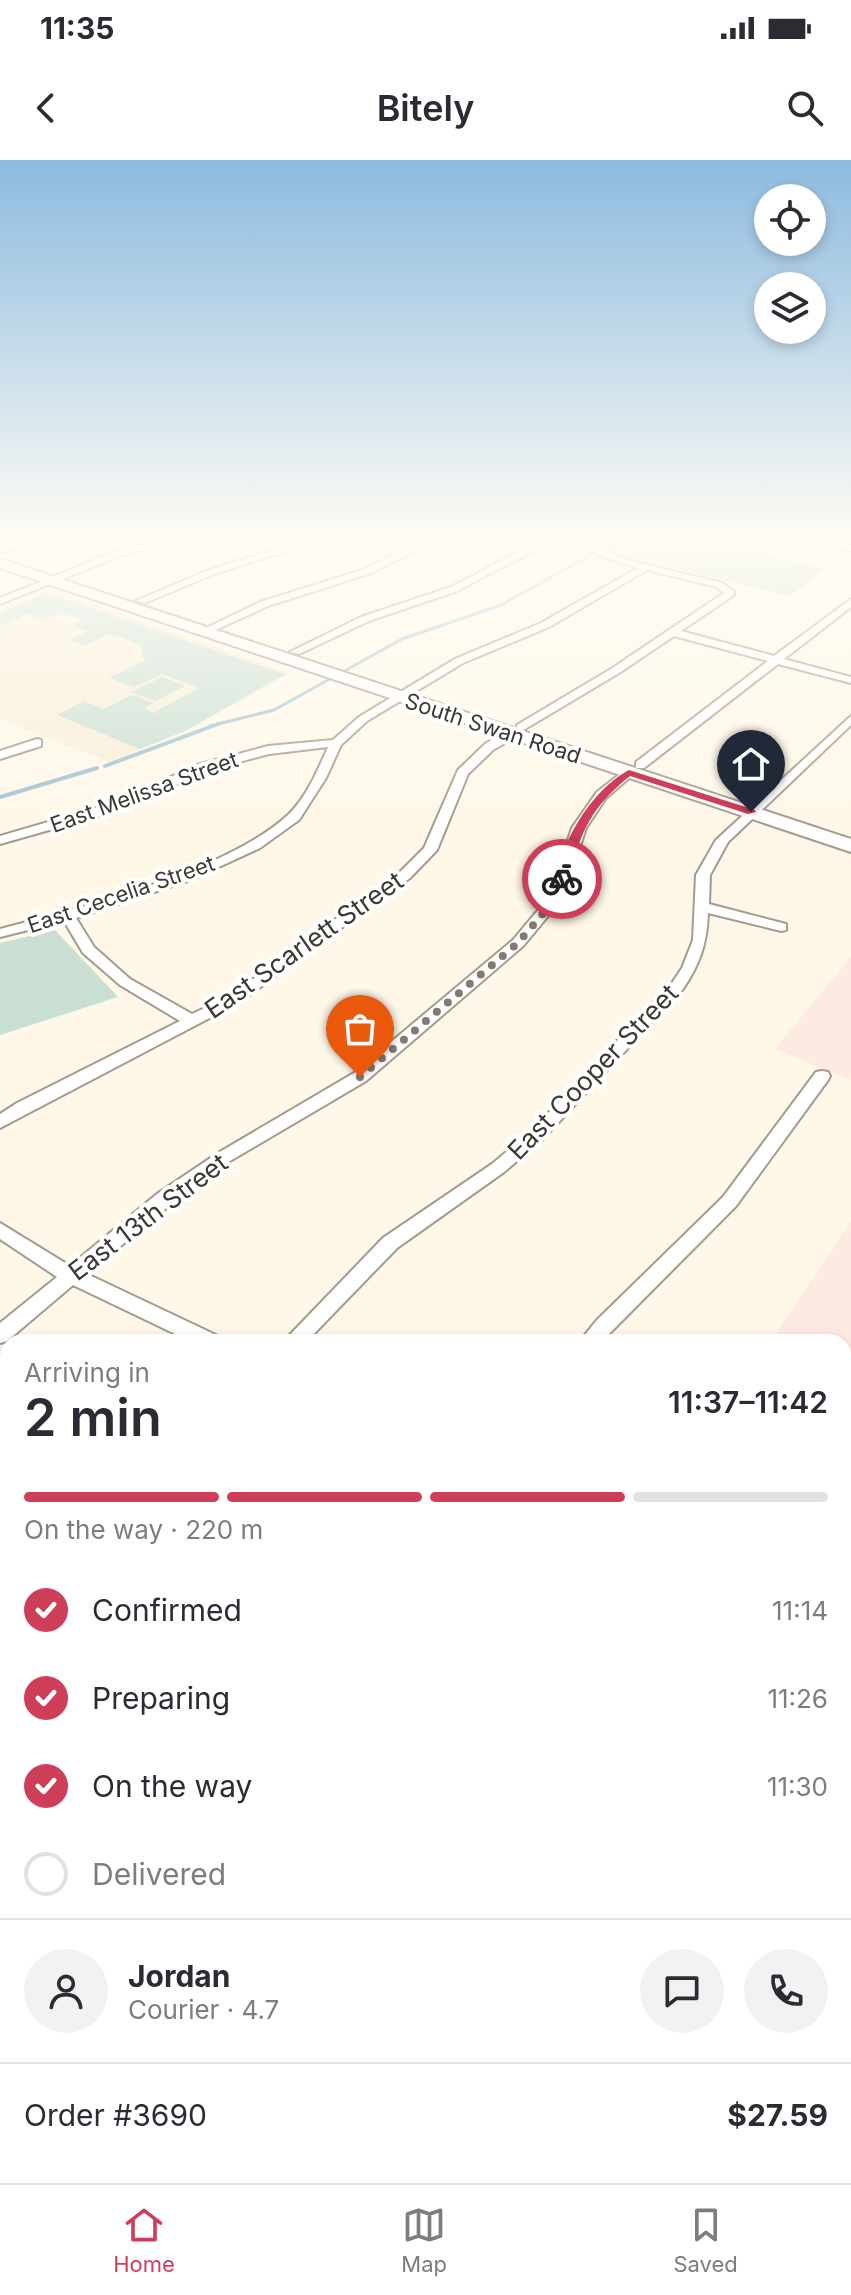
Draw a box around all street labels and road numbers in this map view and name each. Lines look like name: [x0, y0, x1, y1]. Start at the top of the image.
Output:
street label: South Swan Road: [402, 687, 584, 769]
street label: East Melissa Street: [47, 746, 241, 838]
street label: East Cecelia Street: [24, 850, 218, 938]
street label: East Scarlett Street: [199, 865, 409, 1025]
street label: East Cooper Street: [501, 978, 684, 1166]
street label: East 13th Street: [62, 1147, 233, 1286]

